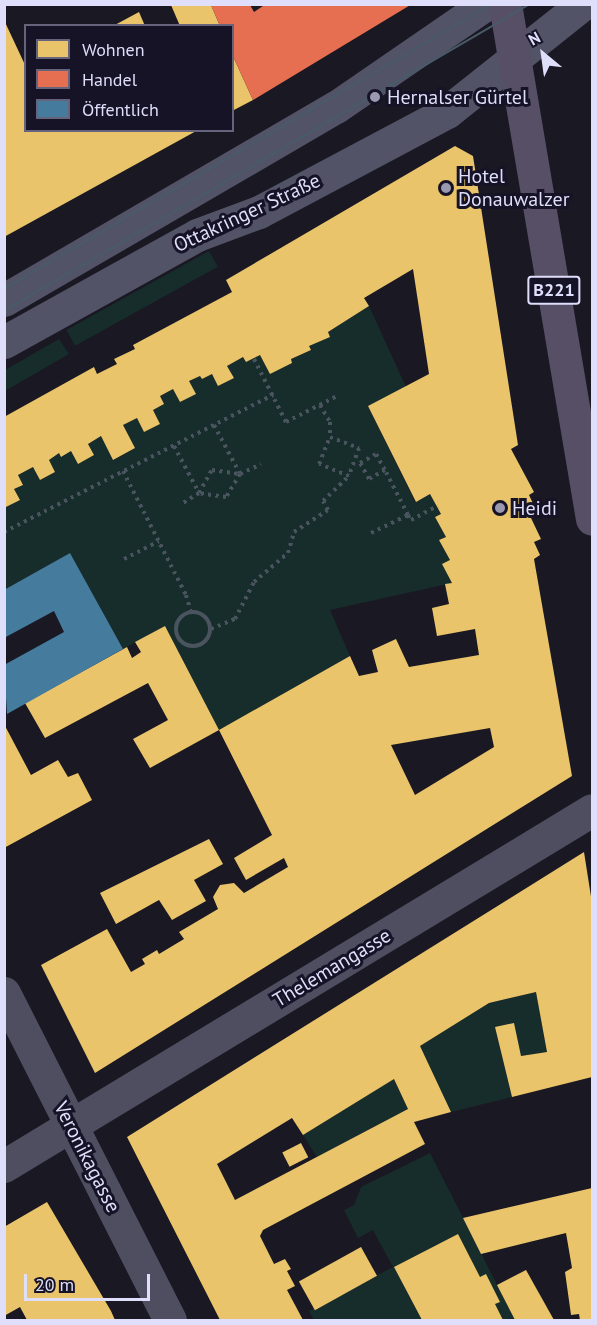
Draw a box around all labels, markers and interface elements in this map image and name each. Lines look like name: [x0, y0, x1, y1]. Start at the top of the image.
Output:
legend: [24, 24, 234, 132]
north arrow: [513, 24, 573, 84]
text: N: [525, 27, 544, 50]
text: Wohnen: [82, 38, 144, 61]
text: Handel: [82, 68, 137, 91]
place label: Hernalser Gürtel: [387, 85, 528, 109]
marker: Hernalser Gürtel: [368, 90, 382, 104]
text: Öffentlich: [82, 98, 159, 121]
place label: Hotel Donauwalzer: [458, 164, 569, 211]
street label: Ottakringer Straße: [170, 169, 324, 257]
marker: Hotel Donauwalzer: [439, 181, 453, 195]
road number: B221: [527, 275, 581, 305]
place label: Heidi: [512, 496, 557, 520]
marker: Heidi: [493, 501, 507, 515]
street label: Thelemangasse: [269, 923, 395, 1013]
street label: Veronikagasse: [49, 1097, 125, 1217]
scale bar: [27, 1262, 153, 1300]
text: 20 m: [35, 1273, 74, 1296]

